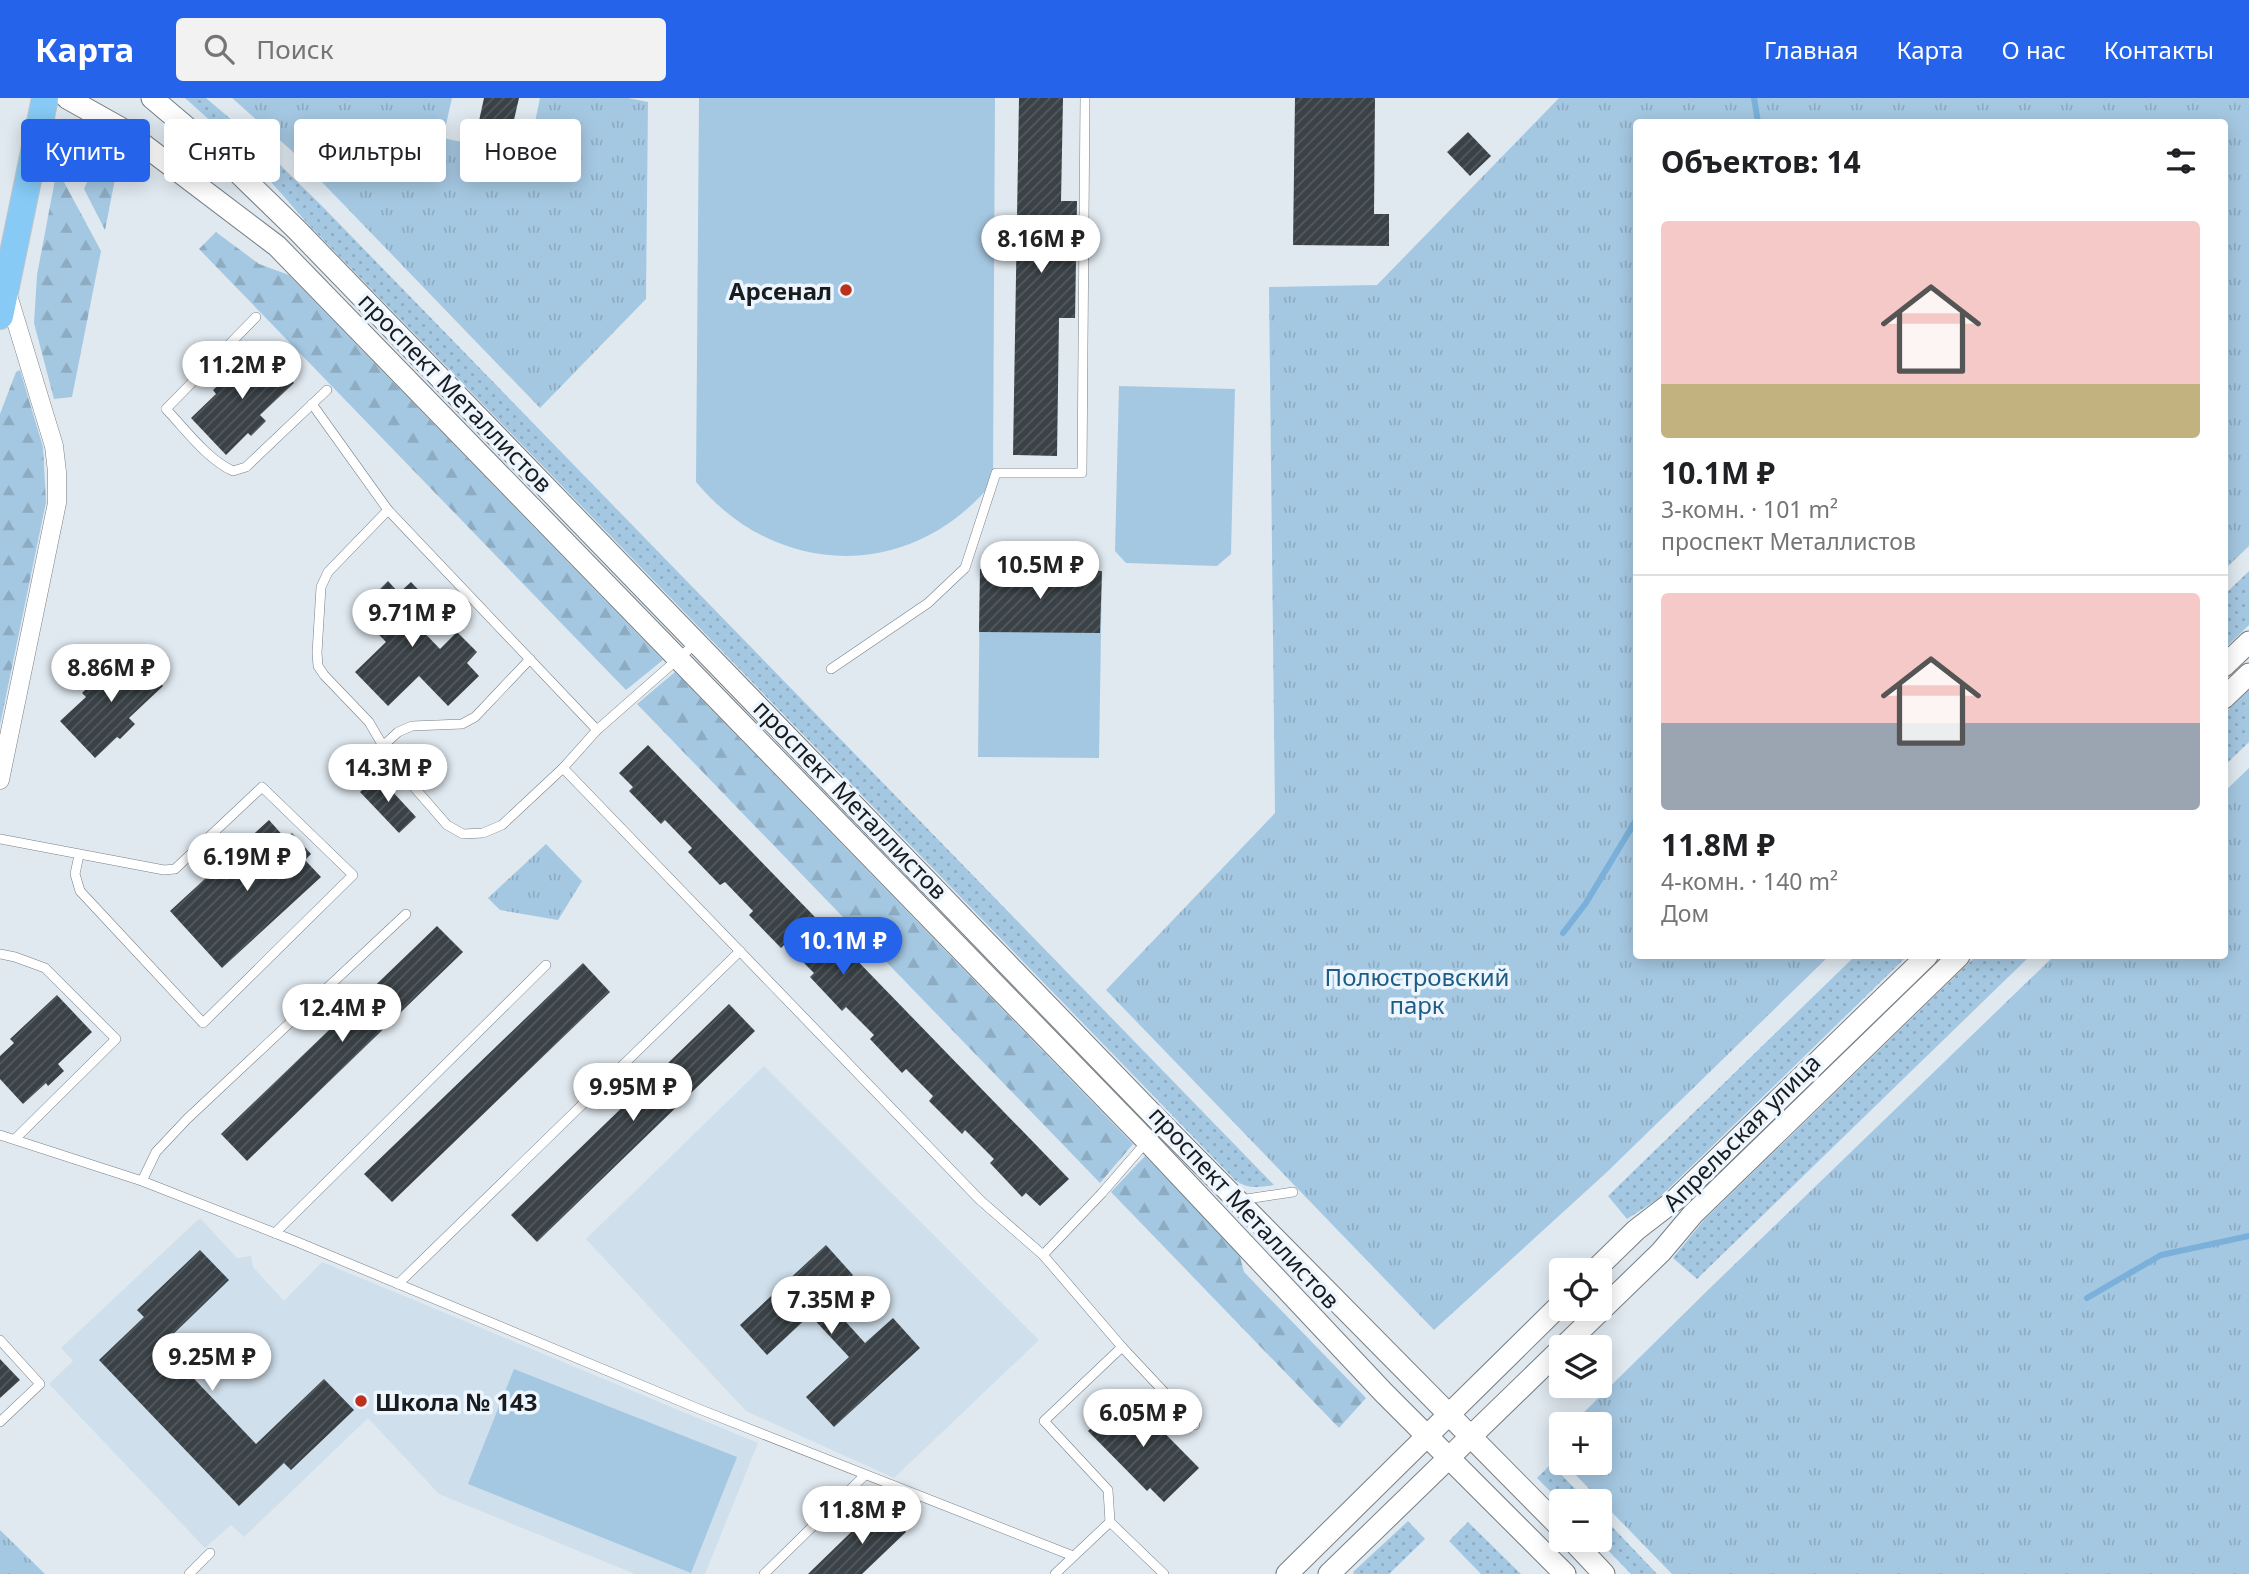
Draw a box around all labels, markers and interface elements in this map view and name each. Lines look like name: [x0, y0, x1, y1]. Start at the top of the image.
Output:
search box: [176, 18, 666, 81]
text: Карта: [35, 27, 134, 72]
icon: search: [200, 30, 238, 68]
text: Поиск: [256, 31, 333, 67]
text: Главная: [1764, 33, 1858, 66]
text: Карта: [1896, 33, 1963, 66]
text: О нас: [2001, 33, 2066, 66]
text: Контакты: [2104, 33, 2214, 66]
chip: Купить: [21, 119, 150, 182]
chip: Снять: [164, 119, 280, 182]
chip: Фильтры: [294, 119, 446, 182]
chip: Новое: [460, 119, 581, 182]
text: Объектов: 14: [1661, 141, 1861, 182]
icon: filters: [2162, 142, 2200, 180]
pin: 8.16M ₽: [976, 216, 1106, 275]
text: 8.16M ₽: [997, 222, 1085, 254]
icon: home: [1868, 266, 1994, 392]
place label: Арсенал: [729, 274, 832, 307]
marker: Арсенал: [838, 282, 854, 298]
street label: проспект Металлистов: [352, 285, 560, 499]
pin: 11.2M ₽: [177, 342, 307, 401]
text: 11.2M ₽: [198, 348, 286, 380]
text: 10.1M ₽: [1661, 452, 1775, 493]
text: 3-комн. · 101 m²: [1661, 493, 1838, 525]
text: проспект Металлистов: [1661, 525, 1916, 557]
pin: 10.5M ₽: [975, 542, 1105, 601]
text: 10.5M ₽: [996, 548, 1084, 580]
pin: 9.71M ₽: [347, 589, 477, 649]
text: 9.71M ₽: [368, 596, 456, 628]
icon: home: [1868, 638, 1994, 764]
pin: 8.86M ₽: [46, 644, 176, 704]
text: 8.86M ₽: [67, 651, 155, 683]
street label: проспект Металлистов: [747, 692, 955, 906]
pin: 14.3M ₽: [323, 744, 453, 804]
text: 14.3M ₽: [344, 751, 432, 783]
text: 11.8M ₽: [1661, 824, 1775, 865]
pin: 6.19M ₽: [182, 834, 312, 893]
text: 6.19M ₽: [203, 840, 291, 872]
text: 4-комн. · 140 m²: [1661, 865, 1838, 897]
text: Дом: [1661, 897, 1709, 929]
pin: 10.1M ₽: [778, 918, 908, 977]
text: 10.1M ₽: [799, 924, 887, 956]
park label: Полюстровский парк: [1325, 960, 1509, 1021]
pin: 12.4M ₽: [277, 984, 407, 1044]
text: 12.4M ₽: [298, 991, 386, 1023]
street label: Апрельская улица: [1655, 1046, 1827, 1218]
pin: 9.95M ₽: [568, 1063, 698, 1123]
text: 9.95M ₽: [589, 1070, 677, 1102]
street label: проспект Металлистов: [1142, 1098, 1348, 1316]
map controls: [1549, 1258, 1612, 1552]
button: locate: [1549, 1258, 1612, 1321]
pin: 7.35M ₽: [766, 1276, 896, 1336]
text: 7.35M ₽: [787, 1283, 875, 1315]
pin: 9.25M ₽: [147, 1334, 277, 1393]
button: layers: [1549, 1335, 1612, 1398]
text: 9.25M ₽: [168, 1340, 256, 1372]
place label: Школа № 143: [375, 1385, 537, 1418]
pin: 6.05M ₽: [1078, 1390, 1208, 1449]
marker: Школа № 143: [353, 1393, 369, 1409]
text: 6.05M ₽: [1099, 1396, 1187, 1428]
button: +: [1549, 1412, 1612, 1475]
pin: 11.8M ₽: [797, 1486, 927, 1546]
button: −: [1549, 1489, 1612, 1552]
text: 11.8M ₽: [818, 1493, 906, 1525]

